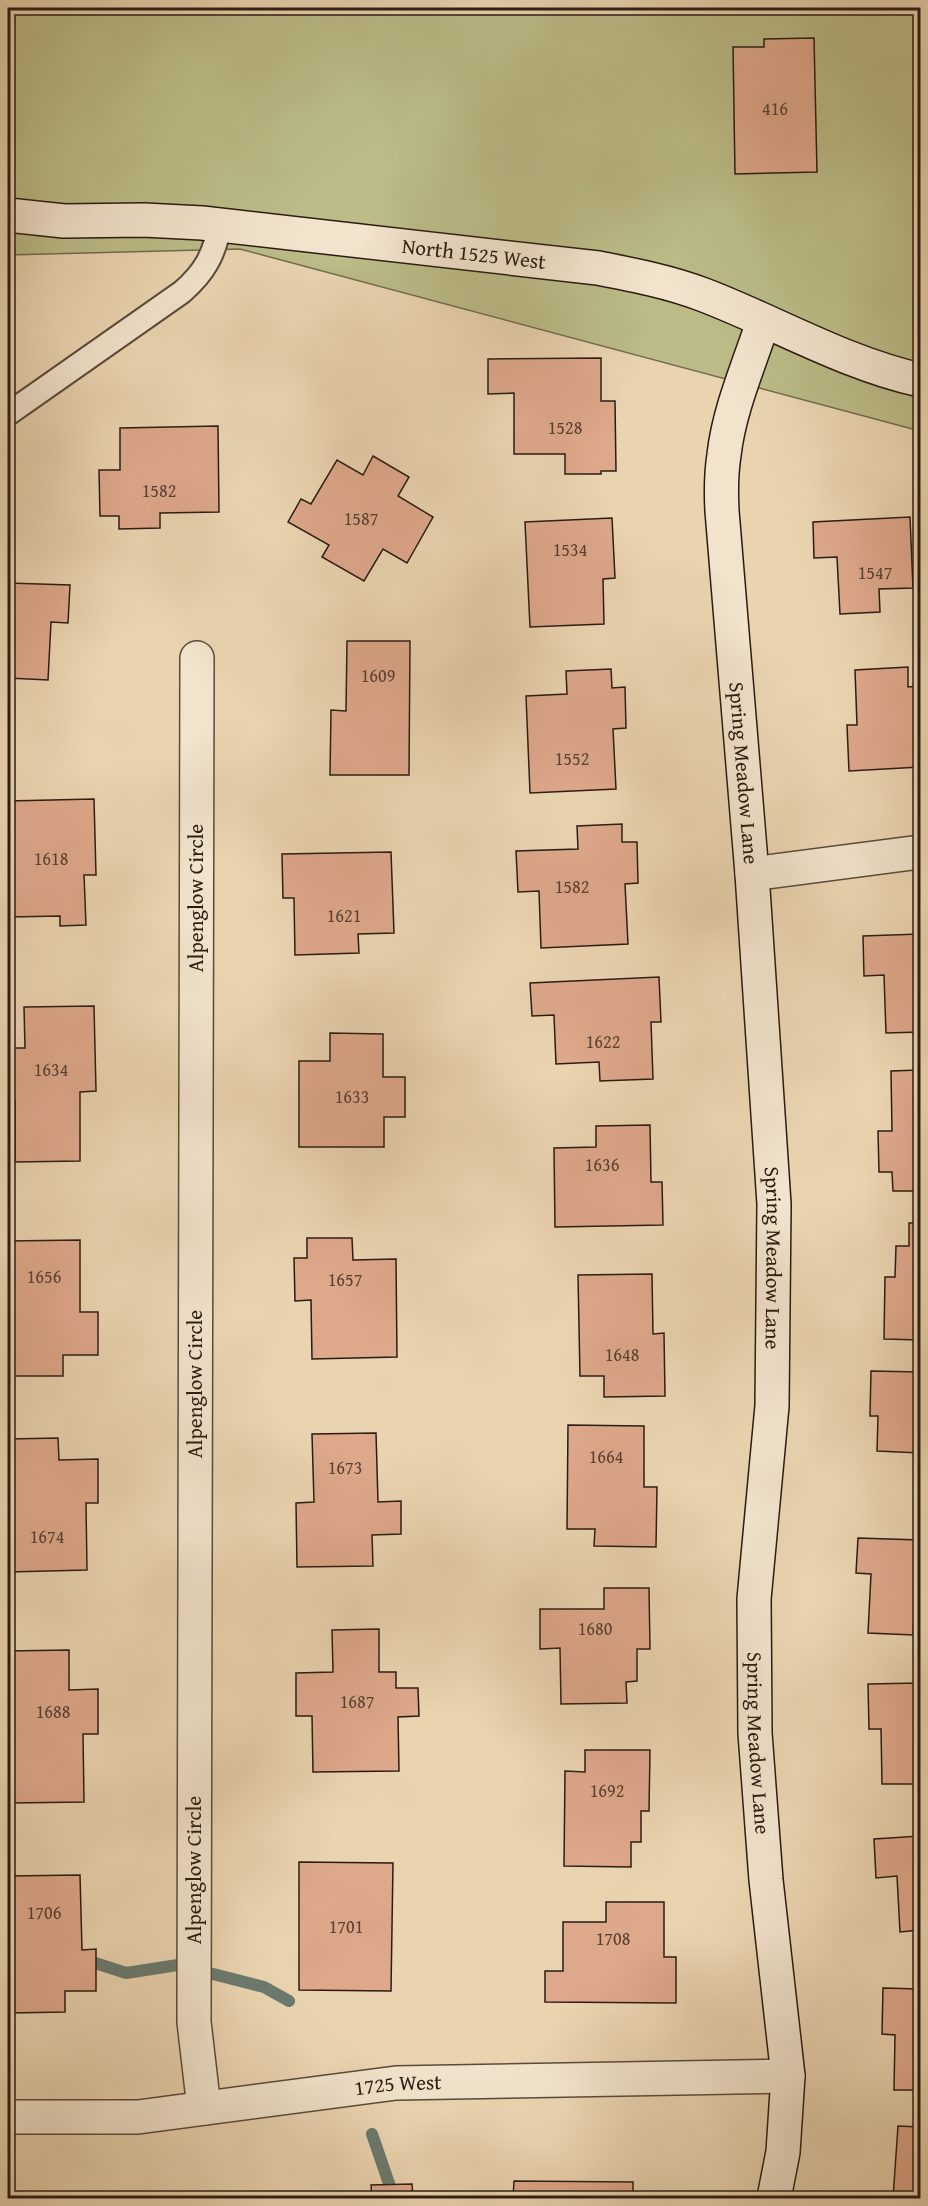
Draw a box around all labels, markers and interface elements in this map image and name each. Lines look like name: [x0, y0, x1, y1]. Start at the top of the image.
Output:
house number: 416: [762, 95, 788, 122]
street label: North 1525 West: [400, 230, 548, 277]
house number: 1528: [548, 414, 582, 441]
house number: 1582: [142, 477, 176, 504]
house number: 1587: [344, 505, 378, 532]
house number: 1534: [553, 536, 587, 563]
house number: 1547: [858, 559, 892, 586]
house number: 1609: [361, 662, 395, 689]
street label: Spring Meadow Lane: [721, 681, 767, 866]
house number: 1552: [555, 745, 589, 772]
street label: Alpenglow Circle: [180, 824, 211, 972]
house number: 1618: [34, 845, 68, 872]
house number: 1582: [555, 873, 589, 900]
house number: 1621: [327, 902, 361, 929]
house number: 1622: [586, 1028, 620, 1055]
house number: 1634: [34, 1056, 68, 1083]
house number: 1633: [335, 1083, 369, 1110]
house number: 1636: [585, 1151, 619, 1178]
street label: Spring Meadow Lane: [757, 1166, 790, 1350]
house number: 1656: [27, 1263, 61, 1290]
house number: 1657: [328, 1266, 362, 1293]
street label: Alpenglow Circle: [179, 1310, 210, 1458]
house number: 1648: [605, 1341, 639, 1368]
house number: 1664: [589, 1443, 623, 1470]
house number: 1673: [328, 1454, 362, 1481]
house number: 1674: [30, 1523, 64, 1550]
house number: 1680: [578, 1615, 613, 1642]
street label: Spring Meadow Lane: [739, 1652, 779, 1836]
house number: 1687: [340, 1688, 374, 1715]
house number: 1688: [36, 1698, 70, 1725]
house number: 1692: [590, 1777, 624, 1804]
street label: Alpenglow Circle: [178, 1796, 209, 1944]
house number: 1706: [27, 1899, 61, 1926]
house number: 1701: [329, 1913, 363, 1940]
house number: 1708: [596, 1925, 630, 1952]
street label: 1725 West: [352, 2066, 443, 2103]

